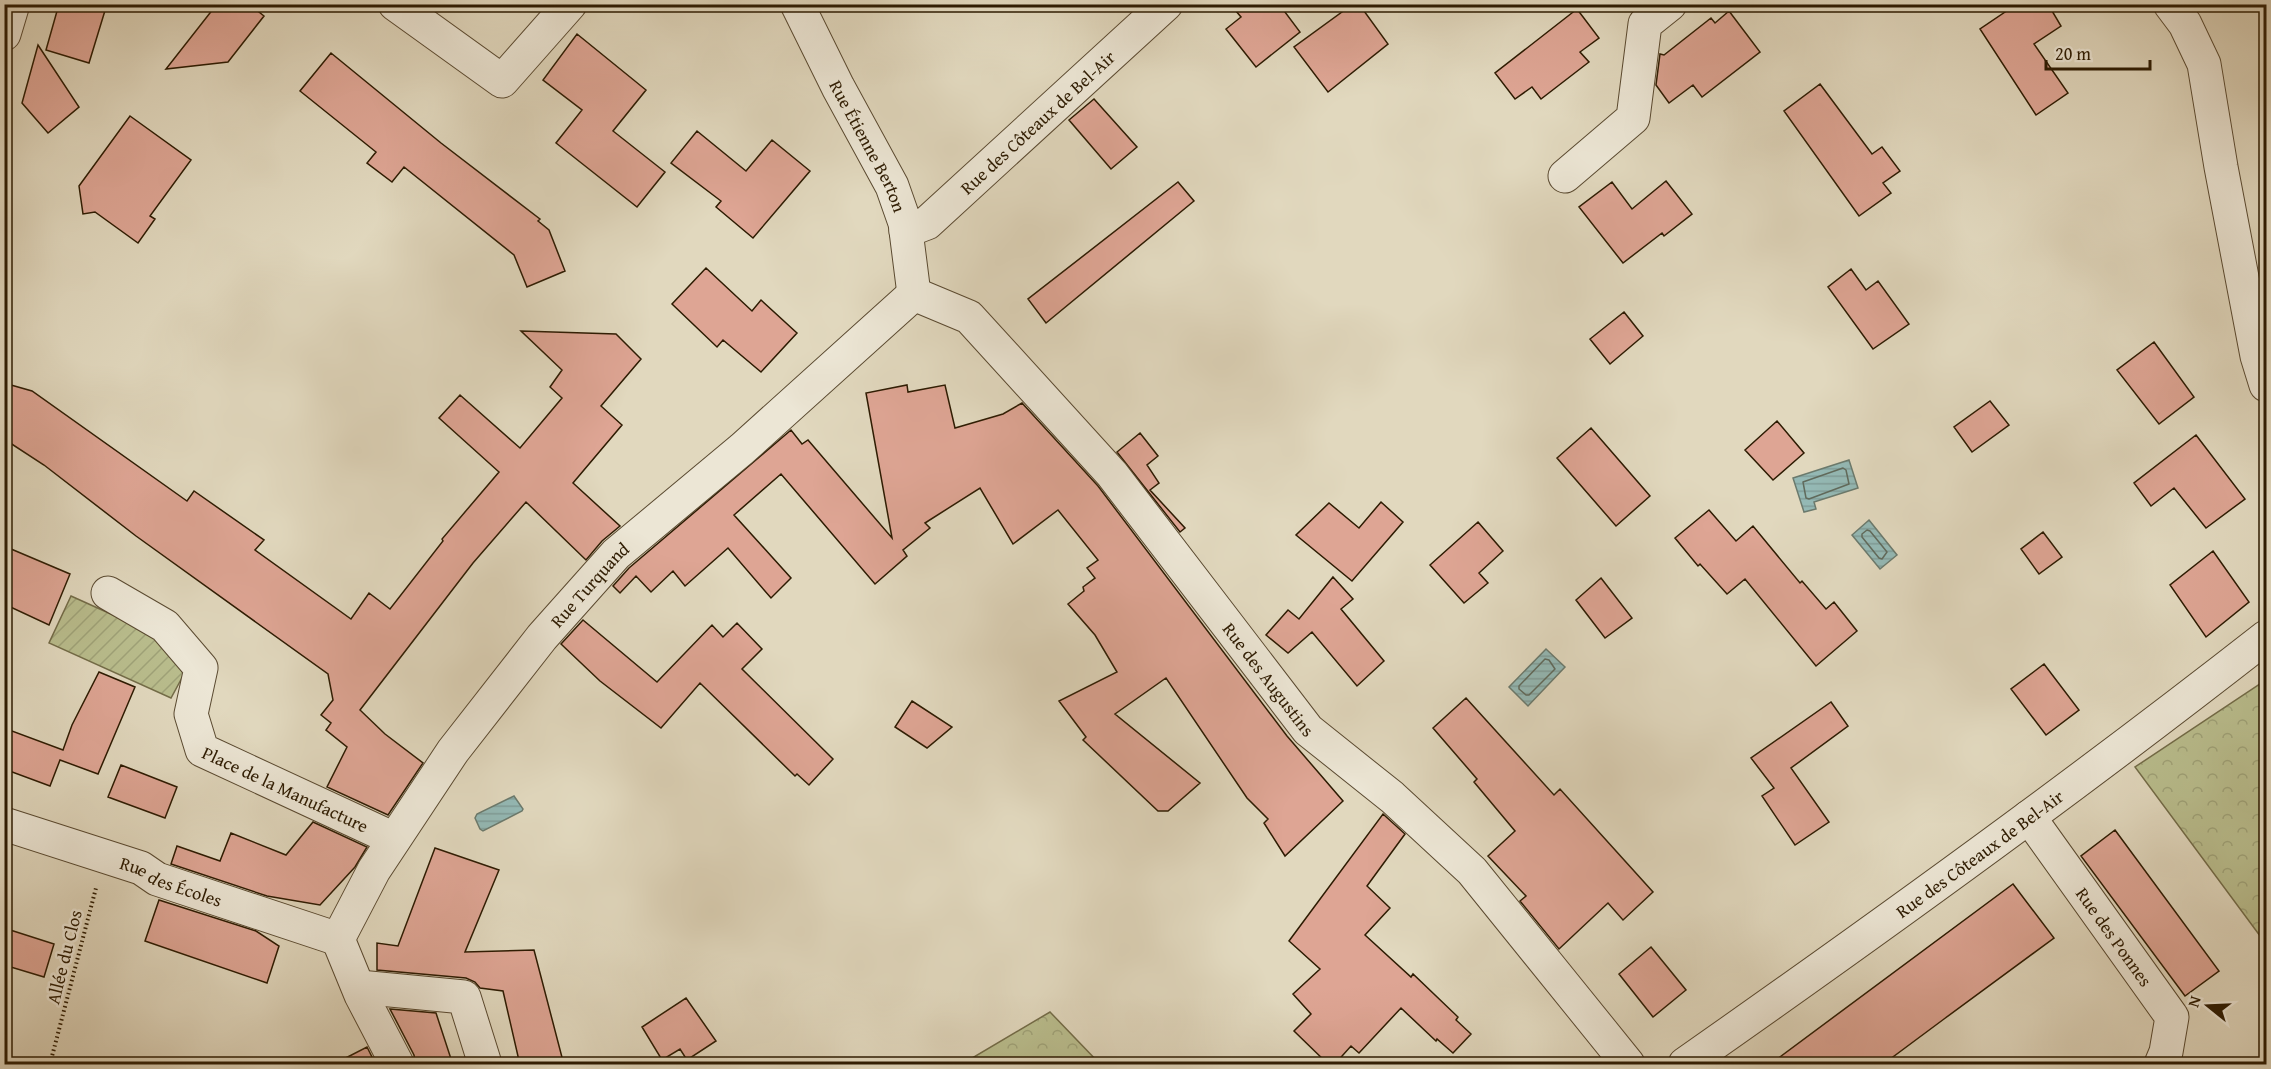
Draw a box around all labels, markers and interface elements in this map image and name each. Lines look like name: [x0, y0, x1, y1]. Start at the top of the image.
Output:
scale bar: [2046, 33, 2150, 71]
text: 20 m: [2055, 40, 2091, 67]
street label: Rue des Côteaux de Bel-Air: [954, 43, 1121, 200]
street label: Rue Étienne Berton: [823, 75, 914, 216]
street label: Rue Turquand: [543, 535, 635, 633]
street label: Rue des Augustins: [1217, 616, 1320, 743]
street label: Place de la Manufacture: [198, 739, 373, 839]
street label: Rue des Côteaux de Bel-Air: [1890, 782, 2069, 924]
street label: Rue des Écoles: [117, 849, 226, 913]
street label: Rue des Ponnes: [2070, 881, 2159, 992]
street label: Allée du Clos: [39, 907, 89, 1007]
north arrow: [2178, 976, 2238, 1036]
text: N: [2181, 992, 2207, 1010]

